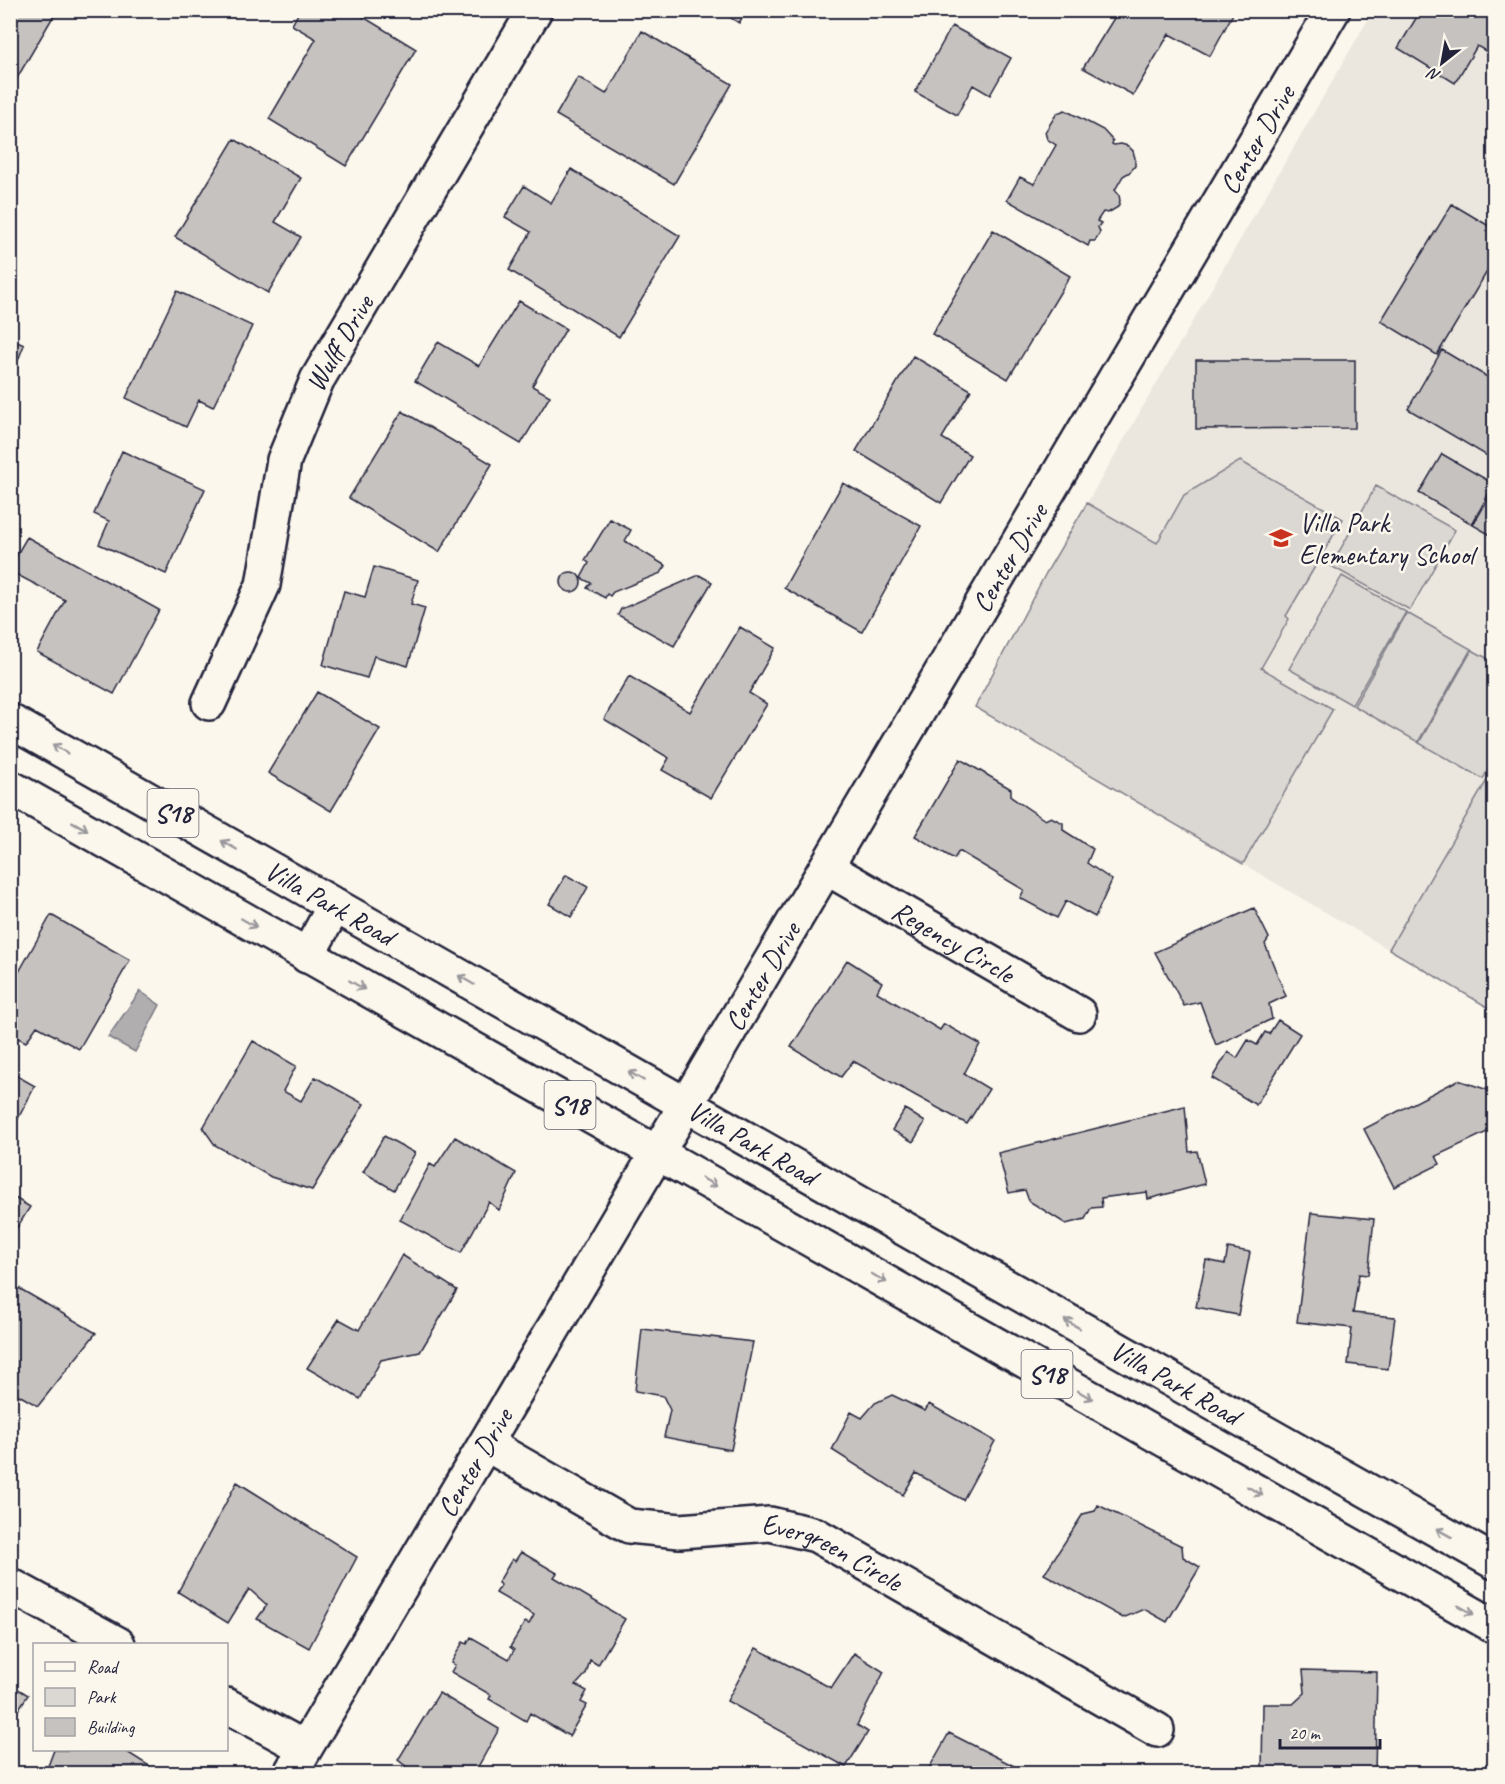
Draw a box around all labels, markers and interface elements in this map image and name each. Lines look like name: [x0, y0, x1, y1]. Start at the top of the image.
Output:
north arrow: [1412, 33, 1472, 93]
text: N: [1423, 62, 1444, 86]
street label: Center Drive: [1211, 77, 1304, 200]
street label: Wulff Drive: [297, 287, 382, 396]
street label: Center Drive: [964, 496, 1056, 619]
place label: Villa Park Elementary School: [1299, 505, 1479, 572]
school or university icon: Villa Park Elementary School: [1268, 525, 1294, 551]
one-way arrow: [52, 743, 69, 755]
road number: S18: [148, 789, 198, 837]
one-way arrow: [71, 820, 88, 832]
one-way arrow: [221, 839, 238, 851]
street label: Villa Park Road: [259, 853, 404, 955]
street label: Regency Circle: [886, 893, 1022, 992]
street label: Center Drive: [717, 914, 809, 1037]
one-way arrow: [240, 917, 257, 929]
one-way arrow: [458, 974, 475, 986]
one-way arrow: [348, 980, 366, 991]
one-way arrow: [627, 1070, 645, 1081]
road number: S18: [544, 1081, 596, 1129]
street label: Villa Park Road: [682, 1093, 827, 1195]
one-way arrow: [700, 1176, 717, 1188]
one-way arrow: [869, 1273, 887, 1284]
one-way arrow: [1064, 1318, 1081, 1330]
street label: Villa Park Road: [1105, 1332, 1250, 1435]
road number: S18: [1022, 1350, 1072, 1398]
one-way arrow: [1076, 1389, 1093, 1401]
street label: Center Drive: [429, 1400, 521, 1523]
one-way arrow: [1245, 1486, 1263, 1497]
street label: Evergreen Circle: [760, 1506, 910, 1600]
one-way arrow: [1435, 1527, 1453, 1538]
one-way arrow: [1456, 1605, 1474, 1616]
legend: [33, 1643, 228, 1751]
text: Road: [87, 1656, 120, 1678]
text: Park: [87, 1686, 117, 1708]
scale bar: [1280, 1712, 1380, 1750]
text: Building: [87, 1716, 136, 1738]
text: 20 m: [1289, 1722, 1322, 1744]

